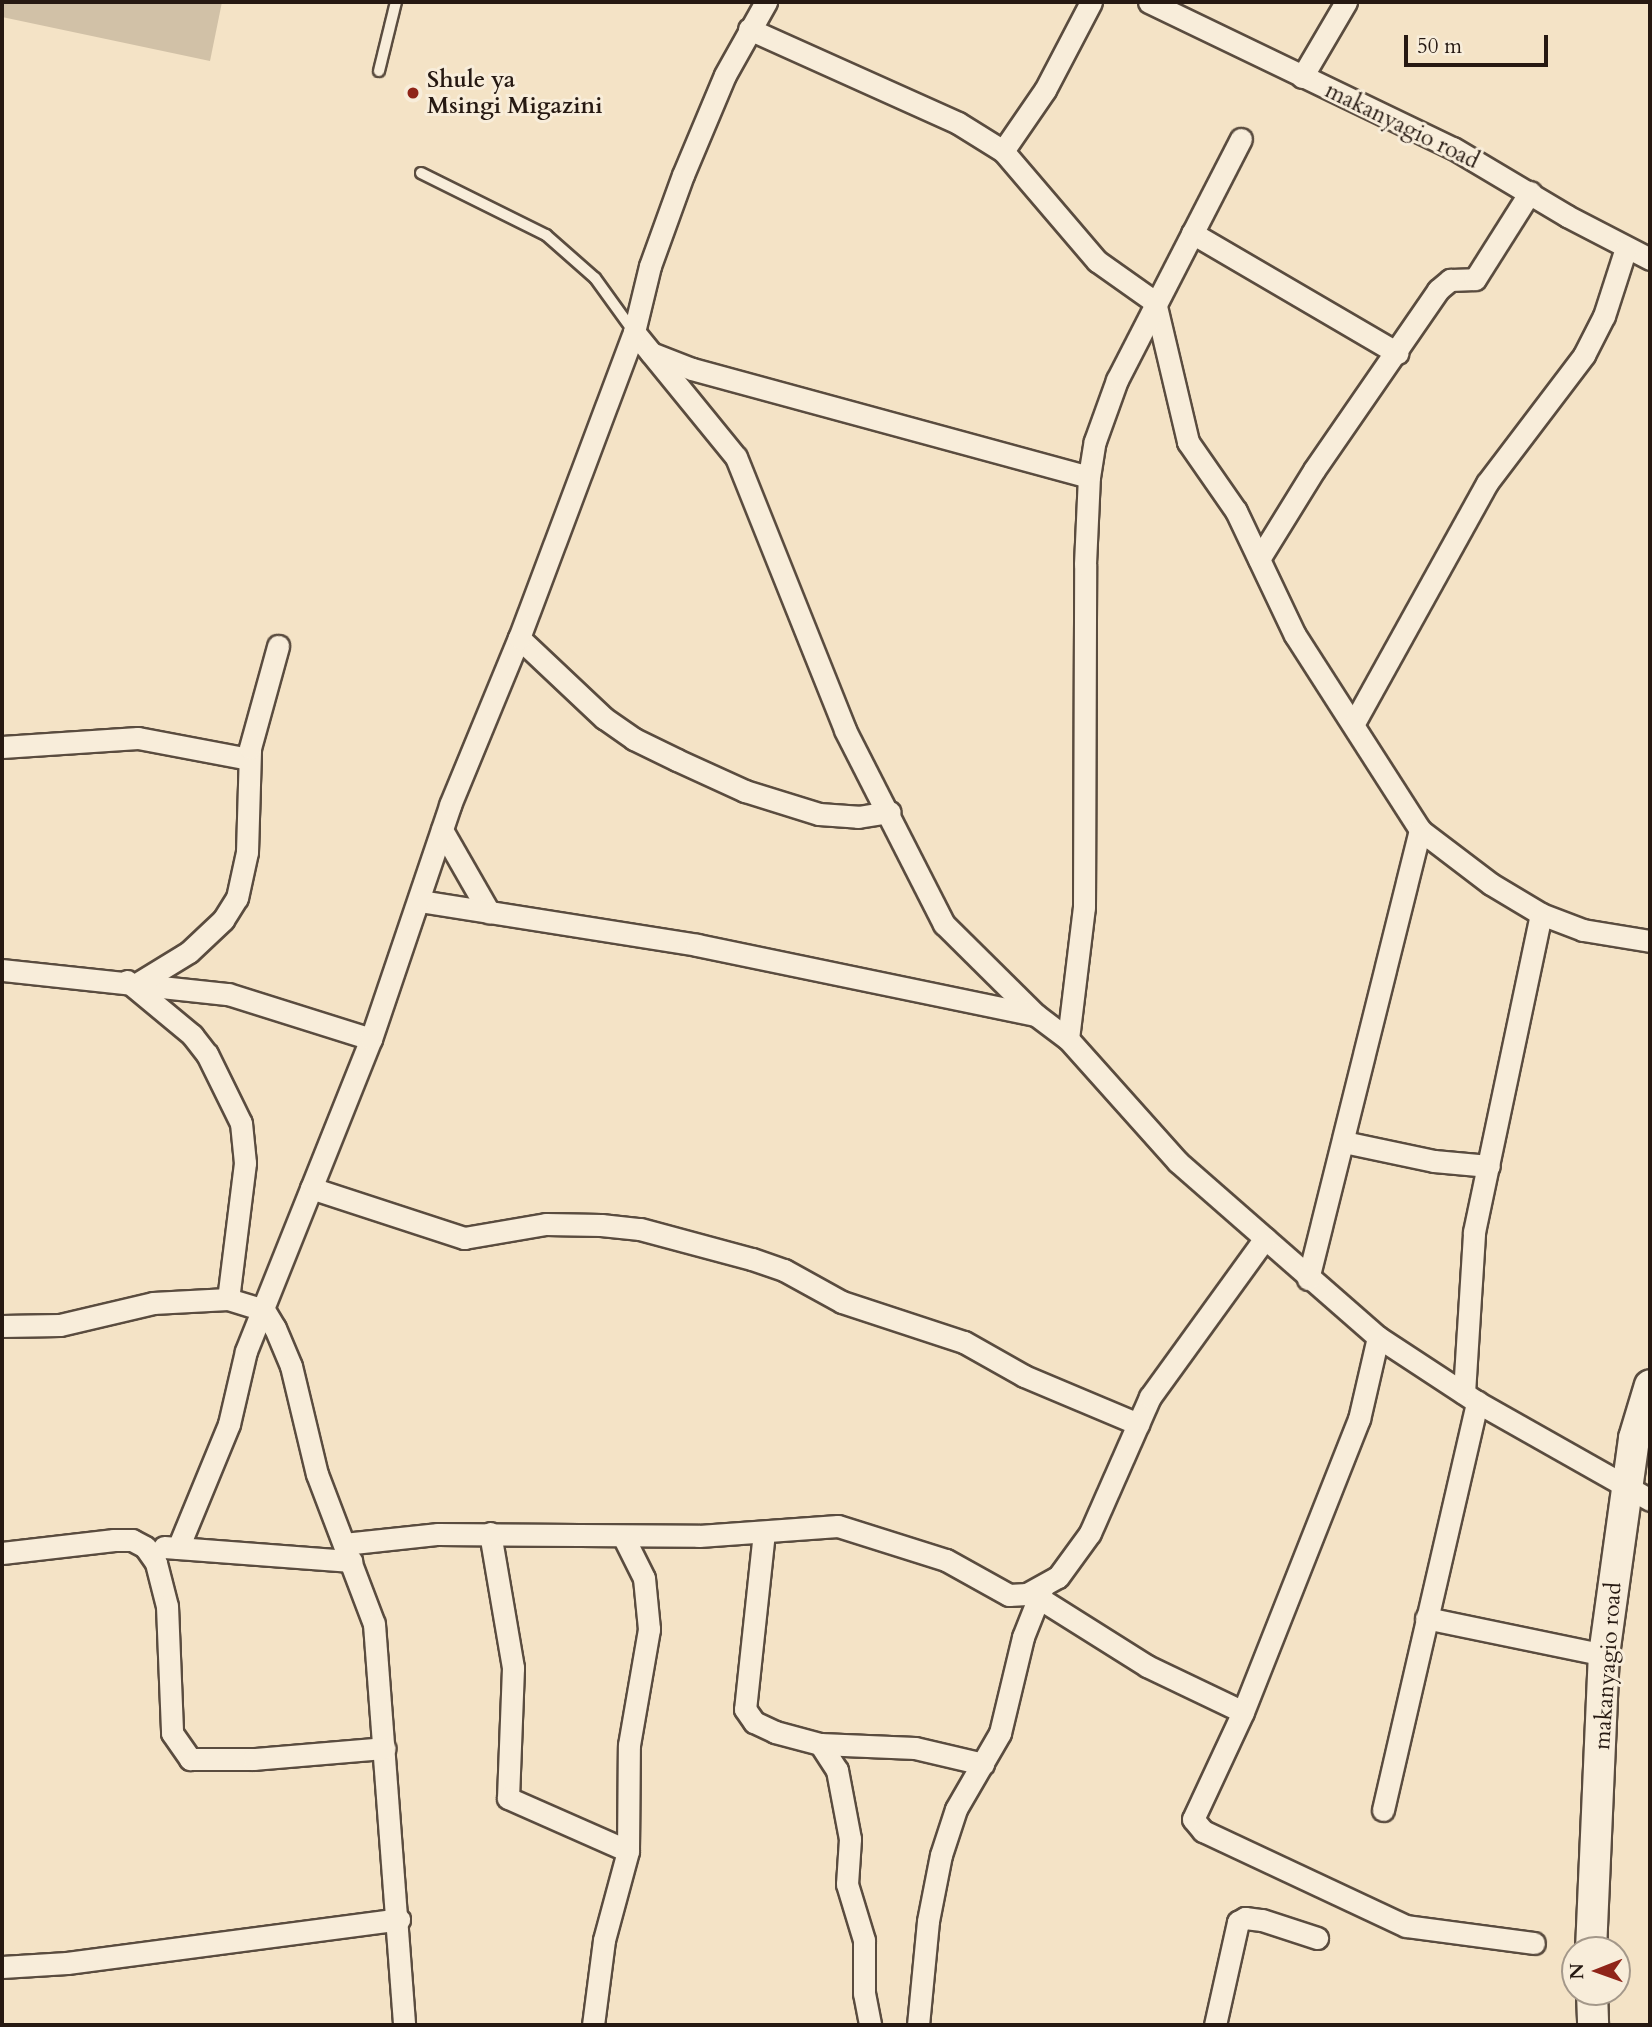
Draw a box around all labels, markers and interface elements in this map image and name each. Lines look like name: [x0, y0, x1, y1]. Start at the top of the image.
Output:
scale bar: [1407, 21, 1550, 65]
text: 50 m: [1417, 32, 1462, 61]
place label: Shule ya Msingi Migazini: [427, 66, 603, 120]
street label: makanyagio road: [1321, 77, 1483, 175]
marker: Shule ya Msingi Migazini: [405, 85, 421, 101]
street label: makanyagio road: [1588, 1581, 1628, 1751]
north arrow: [1561, 1936, 1631, 2006]
text: N: [1564, 1963, 1590, 1980]

